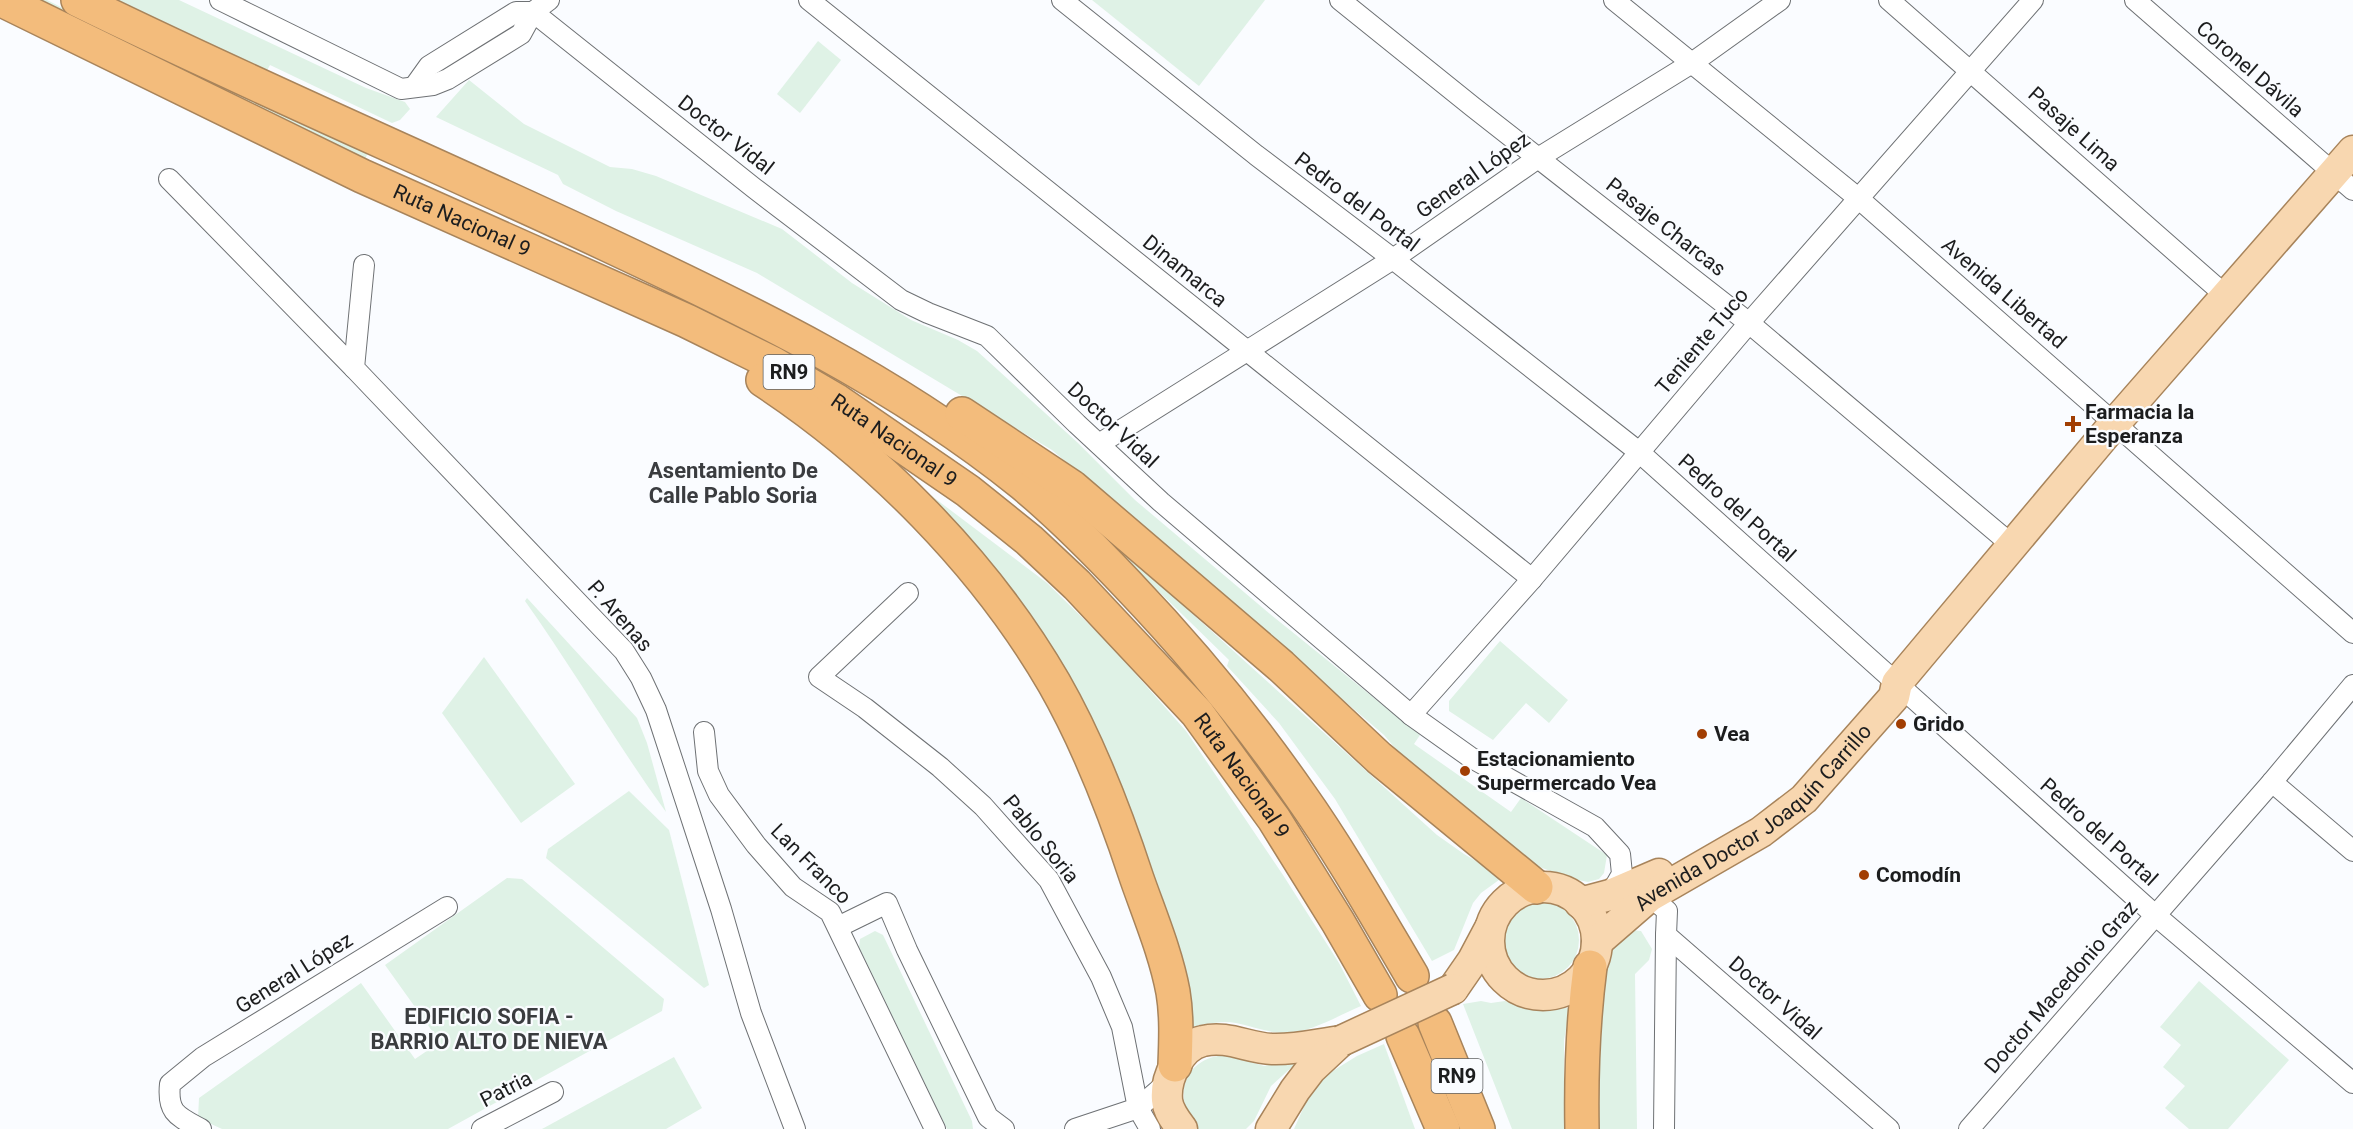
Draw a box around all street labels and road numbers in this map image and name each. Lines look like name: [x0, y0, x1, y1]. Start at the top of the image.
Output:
street label: Coronel Dávila: [2191, 16, 2309, 122]
street label: Pasaje Lima: [2023, 82, 2125, 176]
street label: Doctor Vidal: [673, 90, 779, 180]
street label: General López: [1412, 127, 1534, 223]
street label: Pedro del Portal: [1290, 147, 1424, 257]
street label: Pasaje Charcas: [1601, 173, 1731, 281]
street label: Ruta Nacional 9: [389, 179, 534, 262]
street label: Dinamarca: [1138, 230, 1232, 312]
street label: Avenida Libertad: [1937, 233, 2071, 353]
street label: Teniente Tuco: [1651, 283, 1753, 399]
road number: RN9: [764, 355, 814, 389]
street label: Doctor Vidal: [1063, 377, 1163, 473]
street label: Ruta Nacional 9: [826, 389, 962, 492]
street label: Pedro del Portal: [1673, 449, 1801, 567]
street label: P. Arenas: [583, 576, 657, 656]
street label: Ruta Nacional 9: [1189, 708, 1295, 842]
street label: Avenida Doctor Joaquín Carrillo: [1630, 719, 1876, 916]
street label: Pedro del Portal: [2035, 773, 2163, 891]
street label: Pablo Soria: [998, 790, 1084, 888]
street label: Lan Franco: [766, 819, 856, 909]
street label: Doctor Macedonio Graz: [1980, 896, 2142, 1078]
street label: General López: [231, 928, 357, 1018]
street label: Doctor Vidal: [1724, 951, 1826, 1045]
road number: RN9: [1432, 1059, 1482, 1093]
street label: Patria: [476, 1066, 536, 1112]

